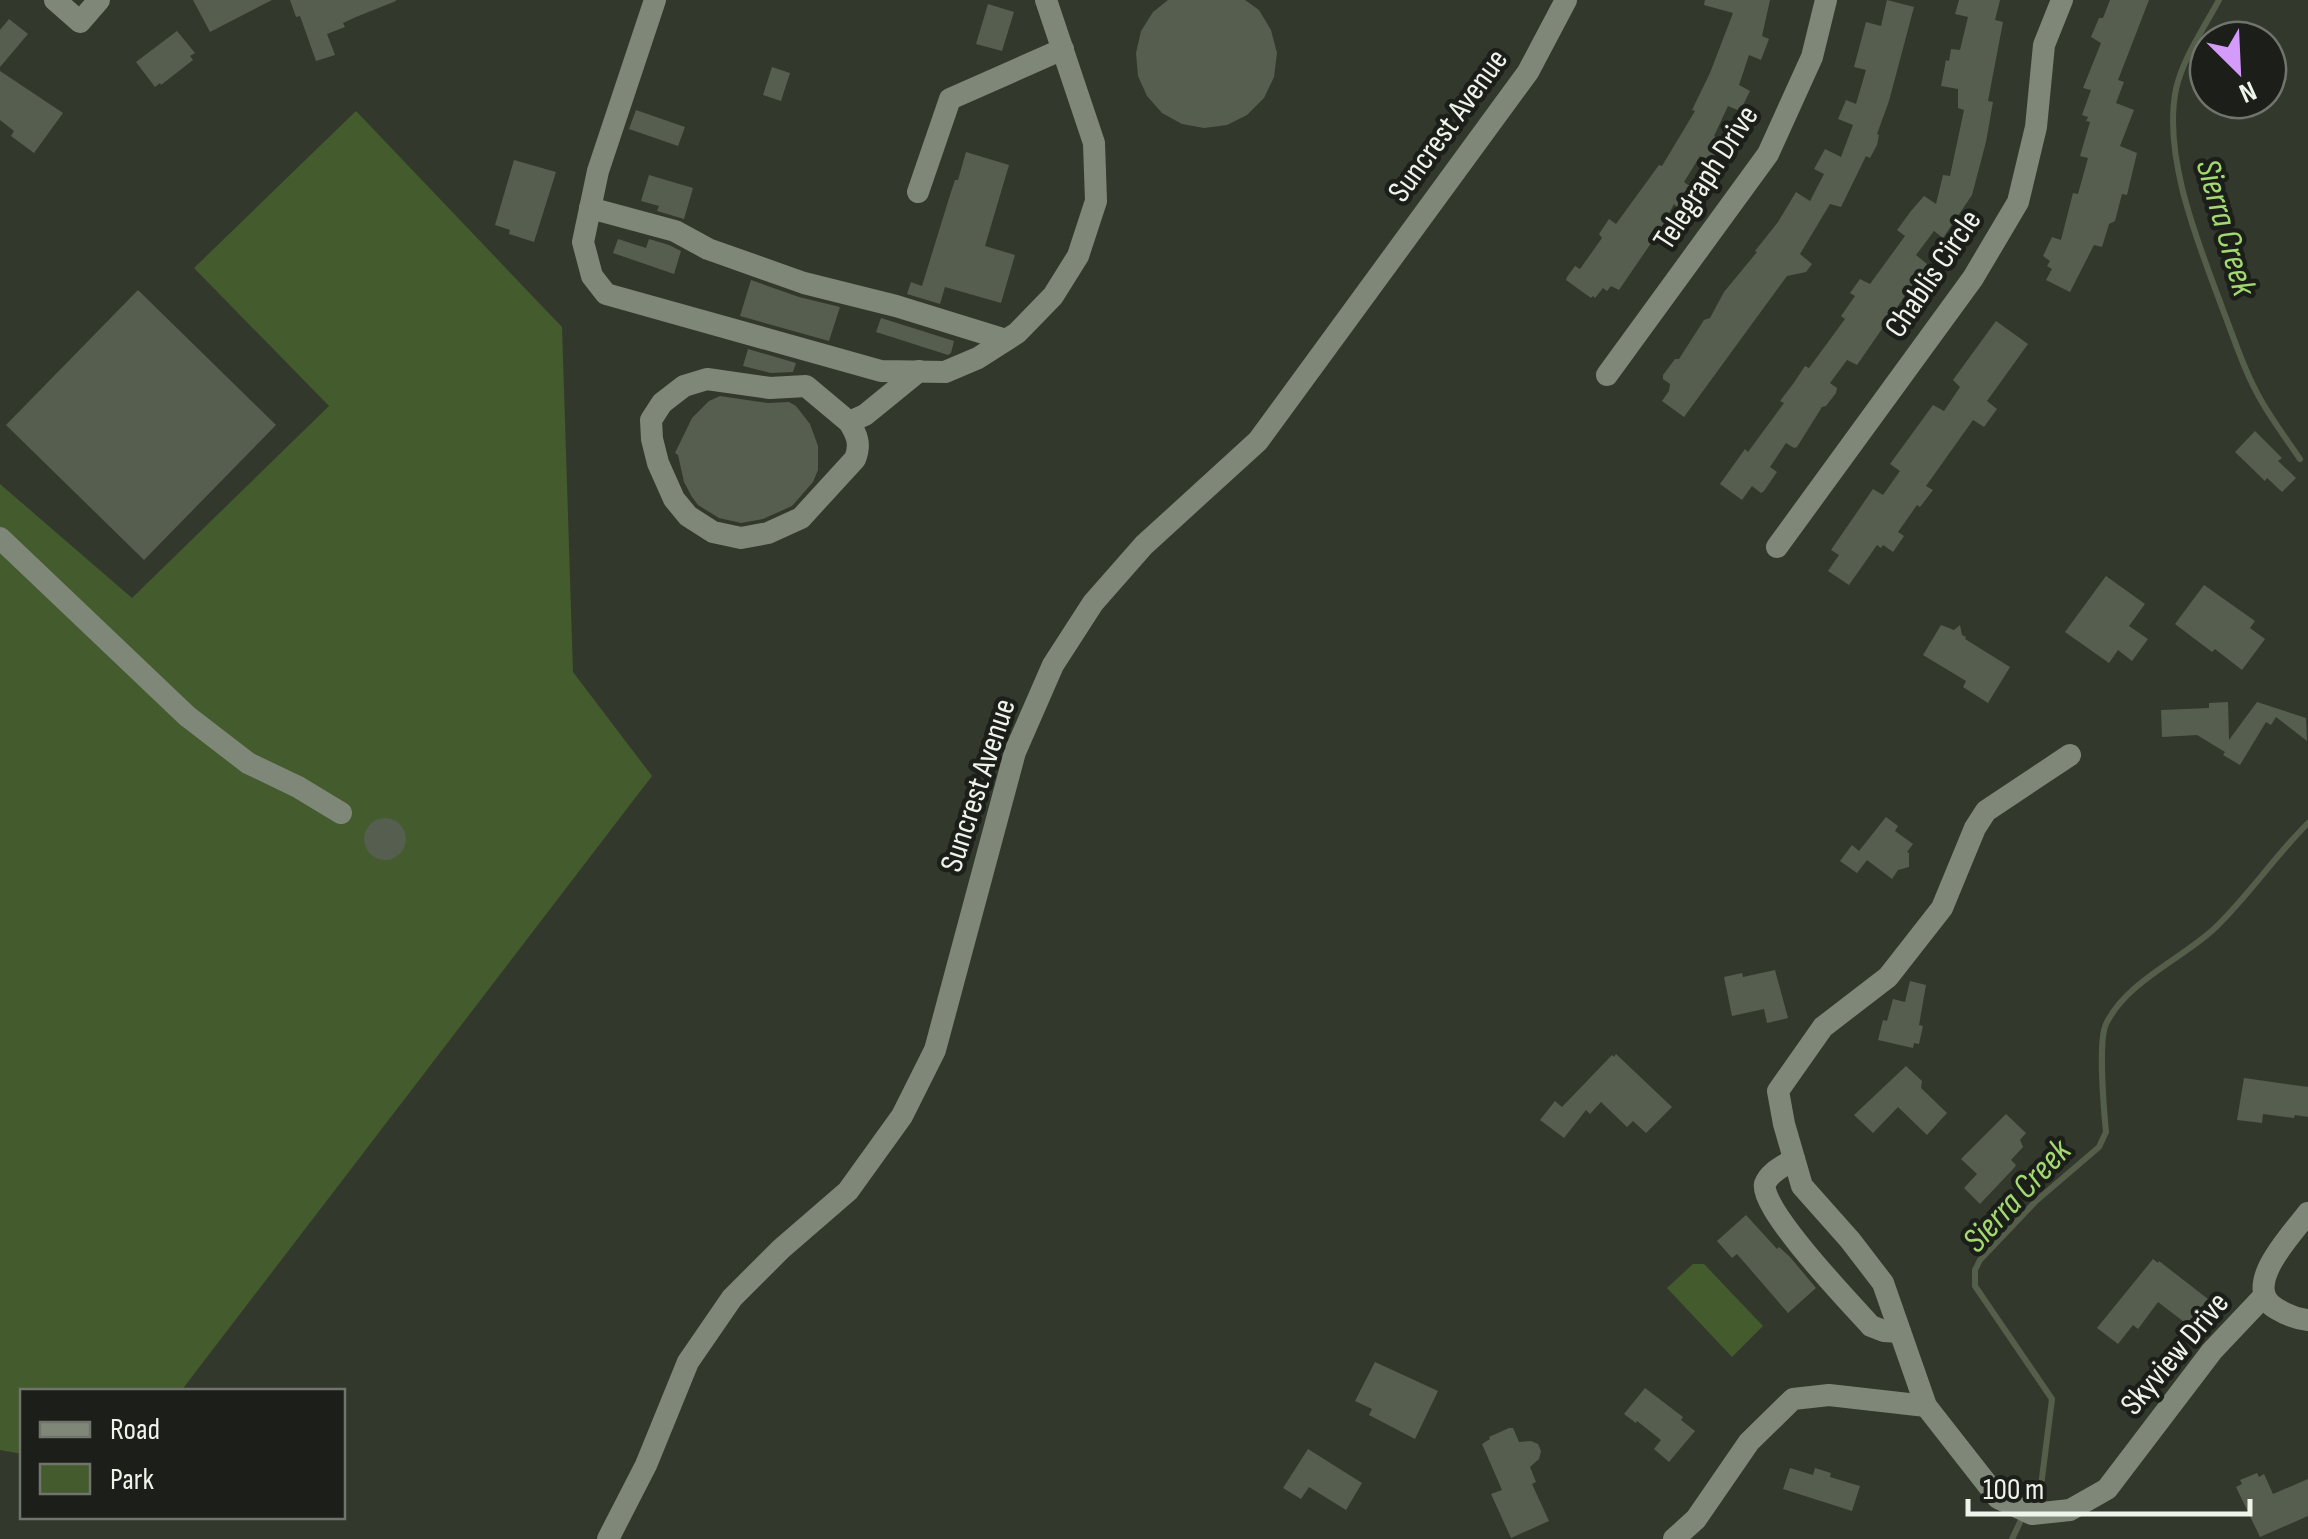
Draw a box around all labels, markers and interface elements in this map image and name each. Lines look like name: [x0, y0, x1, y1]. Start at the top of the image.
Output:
north arrow: [2188, 20, 2288, 120]
street label: Suncrest Avenue: [1380, 42, 1517, 210]
text: N: [2234, 73, 2261, 110]
street label: Telegraph Drive: [1645, 98, 1767, 257]
water label: Sierra Creek: [2186, 154, 2266, 301]
street label: Chablis Circle: [1876, 203, 1990, 345]
street label: Suncrest Avenue: [932, 694, 1025, 877]
water label: Sierra Creek: [1954, 1130, 2081, 1262]
street label: Skyview Drive: [2113, 1285, 2238, 1423]
legend: [20, 1389, 345, 1519]
text: Road: [110, 1412, 160, 1448]
scale bar: [1968, 1454, 2250, 1516]
text: Park: [110, 1462, 154, 1498]
text: 100 m: [1983, 1472, 2044, 1508]

